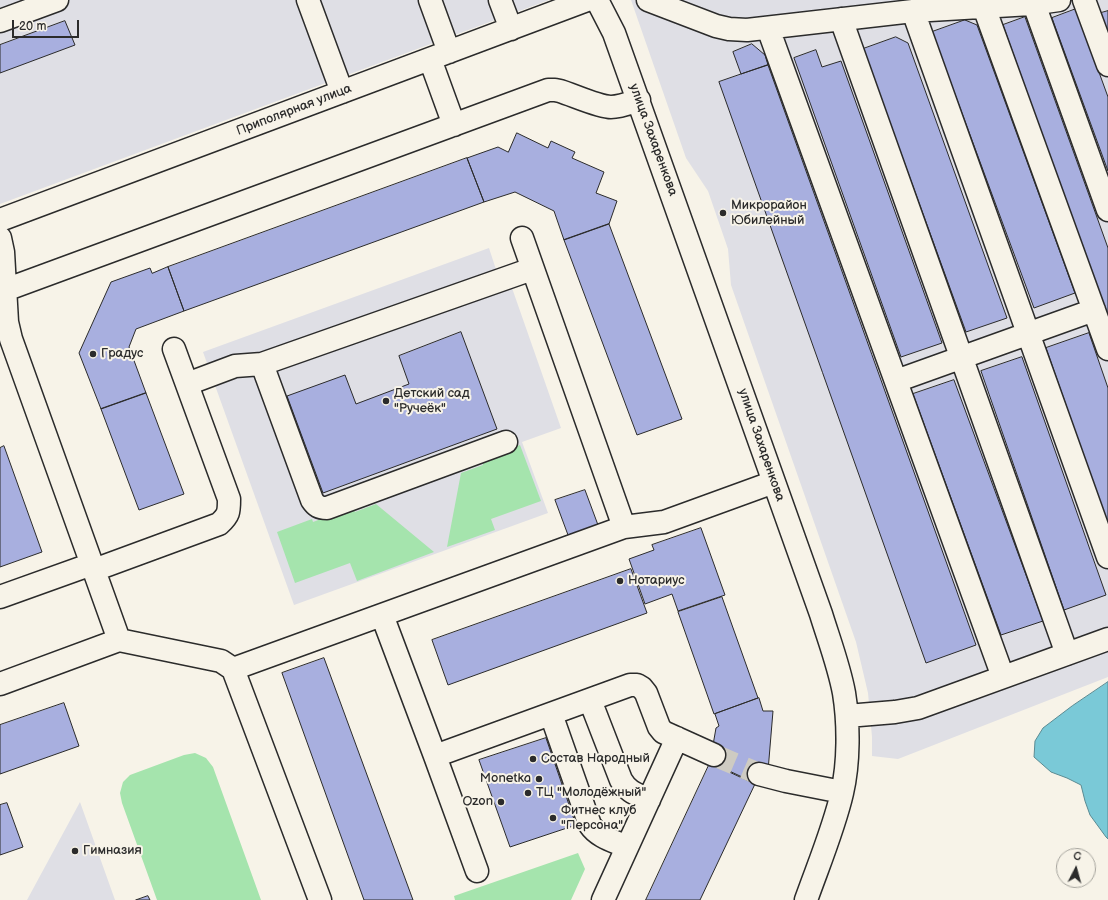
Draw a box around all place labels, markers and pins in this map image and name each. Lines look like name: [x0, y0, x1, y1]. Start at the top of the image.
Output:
place label: Микрорайон Юбилейный: [731, 198, 807, 229]
marker: Микрорайон Юбилейный: [718, 208, 728, 218]
place label: Градус: [101, 346, 143, 362]
marker: Градус: [88, 349, 98, 359]
place label: Детский сад "Ручеёк": [394, 386, 470, 417]
marker: Детский сад "Ручеёк": [381, 396, 391, 406]
place label: Нотариус: [628, 573, 685, 589]
marker: Нотариус: [615, 576, 625, 586]
place label: Состав Народный: [541, 751, 650, 767]
marker: Состав Народный: [528, 754, 538, 764]
place label: Monetka: [480, 771, 531, 787]
marker: Monetka: [534, 774, 544, 784]
place label: ТЦ "Молодёжный": [536, 785, 646, 801]
marker: ТЦ "Молодёжный": [523, 788, 533, 798]
place label: Ozon: [463, 794, 493, 810]
marker: Ozon: [496, 797, 506, 807]
place label: Фитнес клуб "Персона": [561, 803, 636, 834]
marker: Фитнес клуб "Персона": [548, 813, 558, 823]
place label: Гимназия: [83, 843, 142, 859]
marker: Гимназия: [70, 846, 80, 856]

